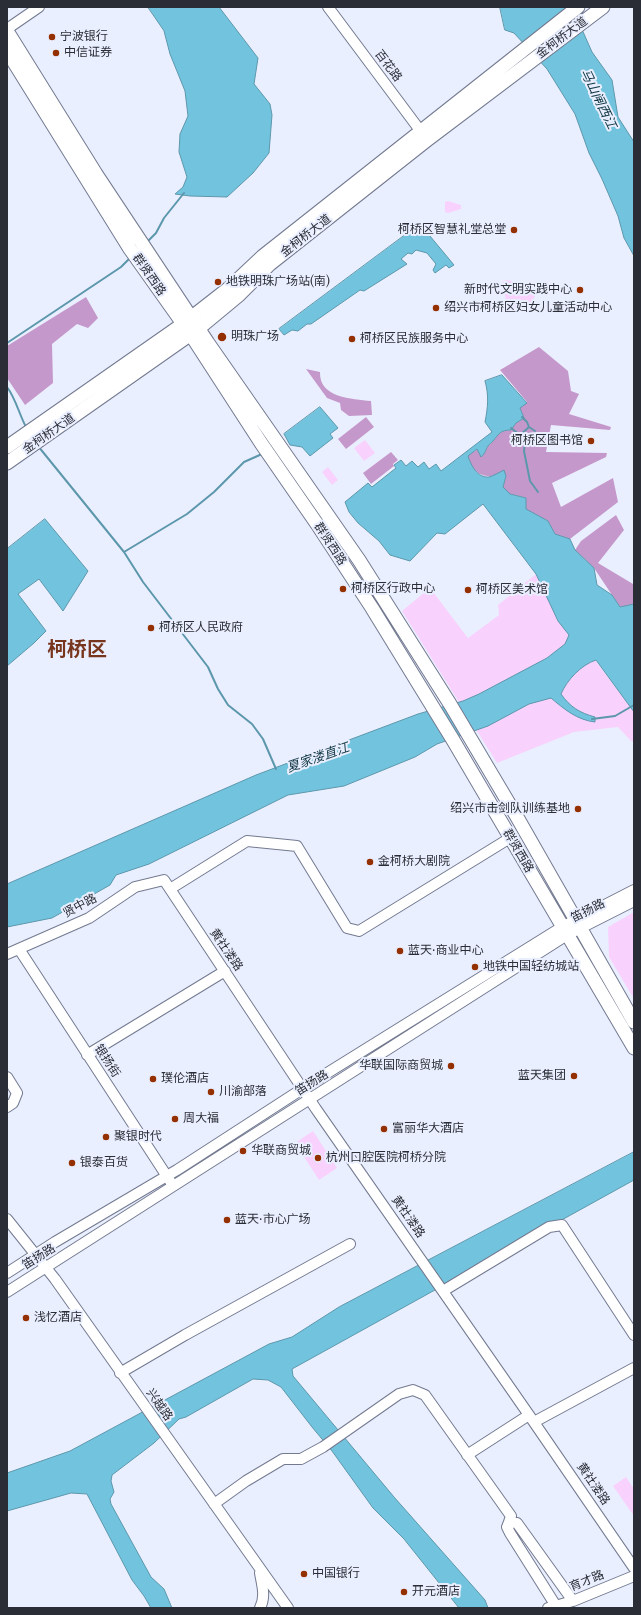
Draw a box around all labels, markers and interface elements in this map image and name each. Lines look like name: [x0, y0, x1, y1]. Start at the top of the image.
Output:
street label: 金柯桥大道: [534, 14, 590, 62]
place label: 宁波银行: [60, 30, 108, 44]
marker: 宁波银行: [47, 32, 57, 42]
place label: 中信证券: [64, 46, 112, 60]
street label: 百花路: [371, 47, 405, 85]
marker: 中信证券: [51, 48, 61, 58]
water label: 马山闸西江: [577, 66, 619, 132]
street label: 金柯桥大道: [278, 212, 334, 260]
place label: 柯桥区智慧礼堂总堂: [398, 223, 506, 237]
marker: 柯桥区智慧礼堂总堂: [509, 225, 519, 235]
street label: 群贤西路: [129, 251, 169, 299]
place label: 地铁明珠广场站(南): [226, 275, 330, 289]
marker: 地铁明珠广场站(南): [213, 277, 223, 287]
place label: 新时代文明实践中心: [464, 283, 572, 297]
marker: 新时代文明实践中心: [575, 285, 585, 295]
place label: 绍兴市柯桥区妇女儿童活动中心: [444, 301, 612, 315]
marker: 绍兴市柯桥区妇女儿童活动中心: [431, 303, 441, 313]
place label: 明珠广场: [231, 330, 279, 344]
marker: 明珠广场: [216, 331, 228, 343]
place label: 柯桥区民族服务中心: [360, 332, 468, 346]
marker: 柯桥区民族服务中心: [347, 334, 357, 344]
street label: 金柯桥大道: [20, 411, 78, 457]
place label: 柯桥区图书馆: [511, 434, 583, 448]
marker: 柯桥区图书馆: [586, 436, 596, 446]
street label: 群贤西路: [311, 520, 349, 568]
place label: 柯桥区行政中心: [351, 582, 435, 596]
place label: 柯桥区美术馆: [476, 583, 548, 597]
marker: 柯桥区行政中心: [338, 584, 348, 594]
marker: 柯桥区美术馆: [463, 585, 473, 595]
place label: 柯桥区人民政府: [159, 621, 243, 635]
marker: 柯桥区人民政府: [146, 623, 156, 633]
district label: 柯桥区: [47, 638, 107, 662]
water label: 夏家溇直江: [285, 740, 351, 776]
place label: 绍兴市击剑队训练基地: [450, 802, 570, 816]
marker: 绍兴市击剑队训练基地: [573, 804, 583, 814]
street label: 群贤西路: [500, 827, 536, 875]
place label: 金柯桥大剧院: [378, 855, 450, 869]
marker: 金柯桥大剧院: [365, 857, 375, 867]
street label: 贤中路: [61, 891, 99, 921]
street label: 笛扬路: [569, 896, 607, 926]
street label: 黄社溇路: [207, 926, 245, 974]
place label: 蓝天·商业中心: [408, 944, 483, 958]
marker: 蓝天·商业中心: [395, 946, 405, 956]
place label: 地铁中国轻纺城站: [483, 960, 579, 974]
marker: 地铁中国轻纺城站: [470, 962, 480, 972]
street label: 银扬街: [91, 1042, 123, 1080]
place label: 华联国际商贸城: [359, 1059, 443, 1073]
marker: 华联国际商贸城: [446, 1061, 456, 1071]
street label: 笛扬路: [293, 1067, 331, 1099]
place label: 蓝天集团: [518, 1069, 566, 1083]
marker: 蓝天集团: [569, 1071, 579, 1081]
place label: 璞伦酒店: [161, 1072, 209, 1086]
marker: 璞伦酒店: [148, 1074, 158, 1084]
place label: 川渝部落: [219, 1085, 267, 1099]
marker: 川渝部落: [206, 1087, 216, 1097]
place label: 周大福: [183, 1112, 219, 1126]
marker: 周大福: [170, 1114, 180, 1124]
place label: 富丽华大酒店: [392, 1122, 464, 1136]
marker: 富丽华大酒店: [379, 1124, 389, 1134]
place label: 聚银时代: [114, 1130, 162, 1144]
marker: 聚银时代: [101, 1132, 111, 1142]
place label: 华联商贸城: [251, 1144, 311, 1158]
marker: 华联商贸城: [238, 1146, 248, 1156]
place label: 杭州口腔医院柯桥分院: [326, 1151, 446, 1165]
marker: 杭州口腔医院柯桥分院: [313, 1153, 323, 1163]
place label: 银泰百货: [80, 1156, 128, 1170]
marker: 银泰百货: [67, 1158, 77, 1168]
street label: 黄社溇路: [388, 1193, 428, 1241]
place label: 蓝天·市心广场: [235, 1213, 310, 1227]
marker: 蓝天·市心广场: [222, 1215, 232, 1225]
street label: 笛扬路: [20, 1241, 58, 1273]
place label: 浅忆酒店: [34, 1311, 82, 1325]
marker: 浅忆酒店: [21, 1313, 31, 1323]
street label: 兴越路: [143, 1386, 175, 1424]
street label: 黄社溇路: [574, 1460, 612, 1508]
place label: 中国银行: [312, 1567, 360, 1581]
street label: 育才路: [568, 1568, 606, 1594]
marker: 中国银行: [299, 1569, 309, 1579]
place label: 开元酒店: [412, 1585, 460, 1599]
marker: 开元酒店: [399, 1587, 409, 1597]

